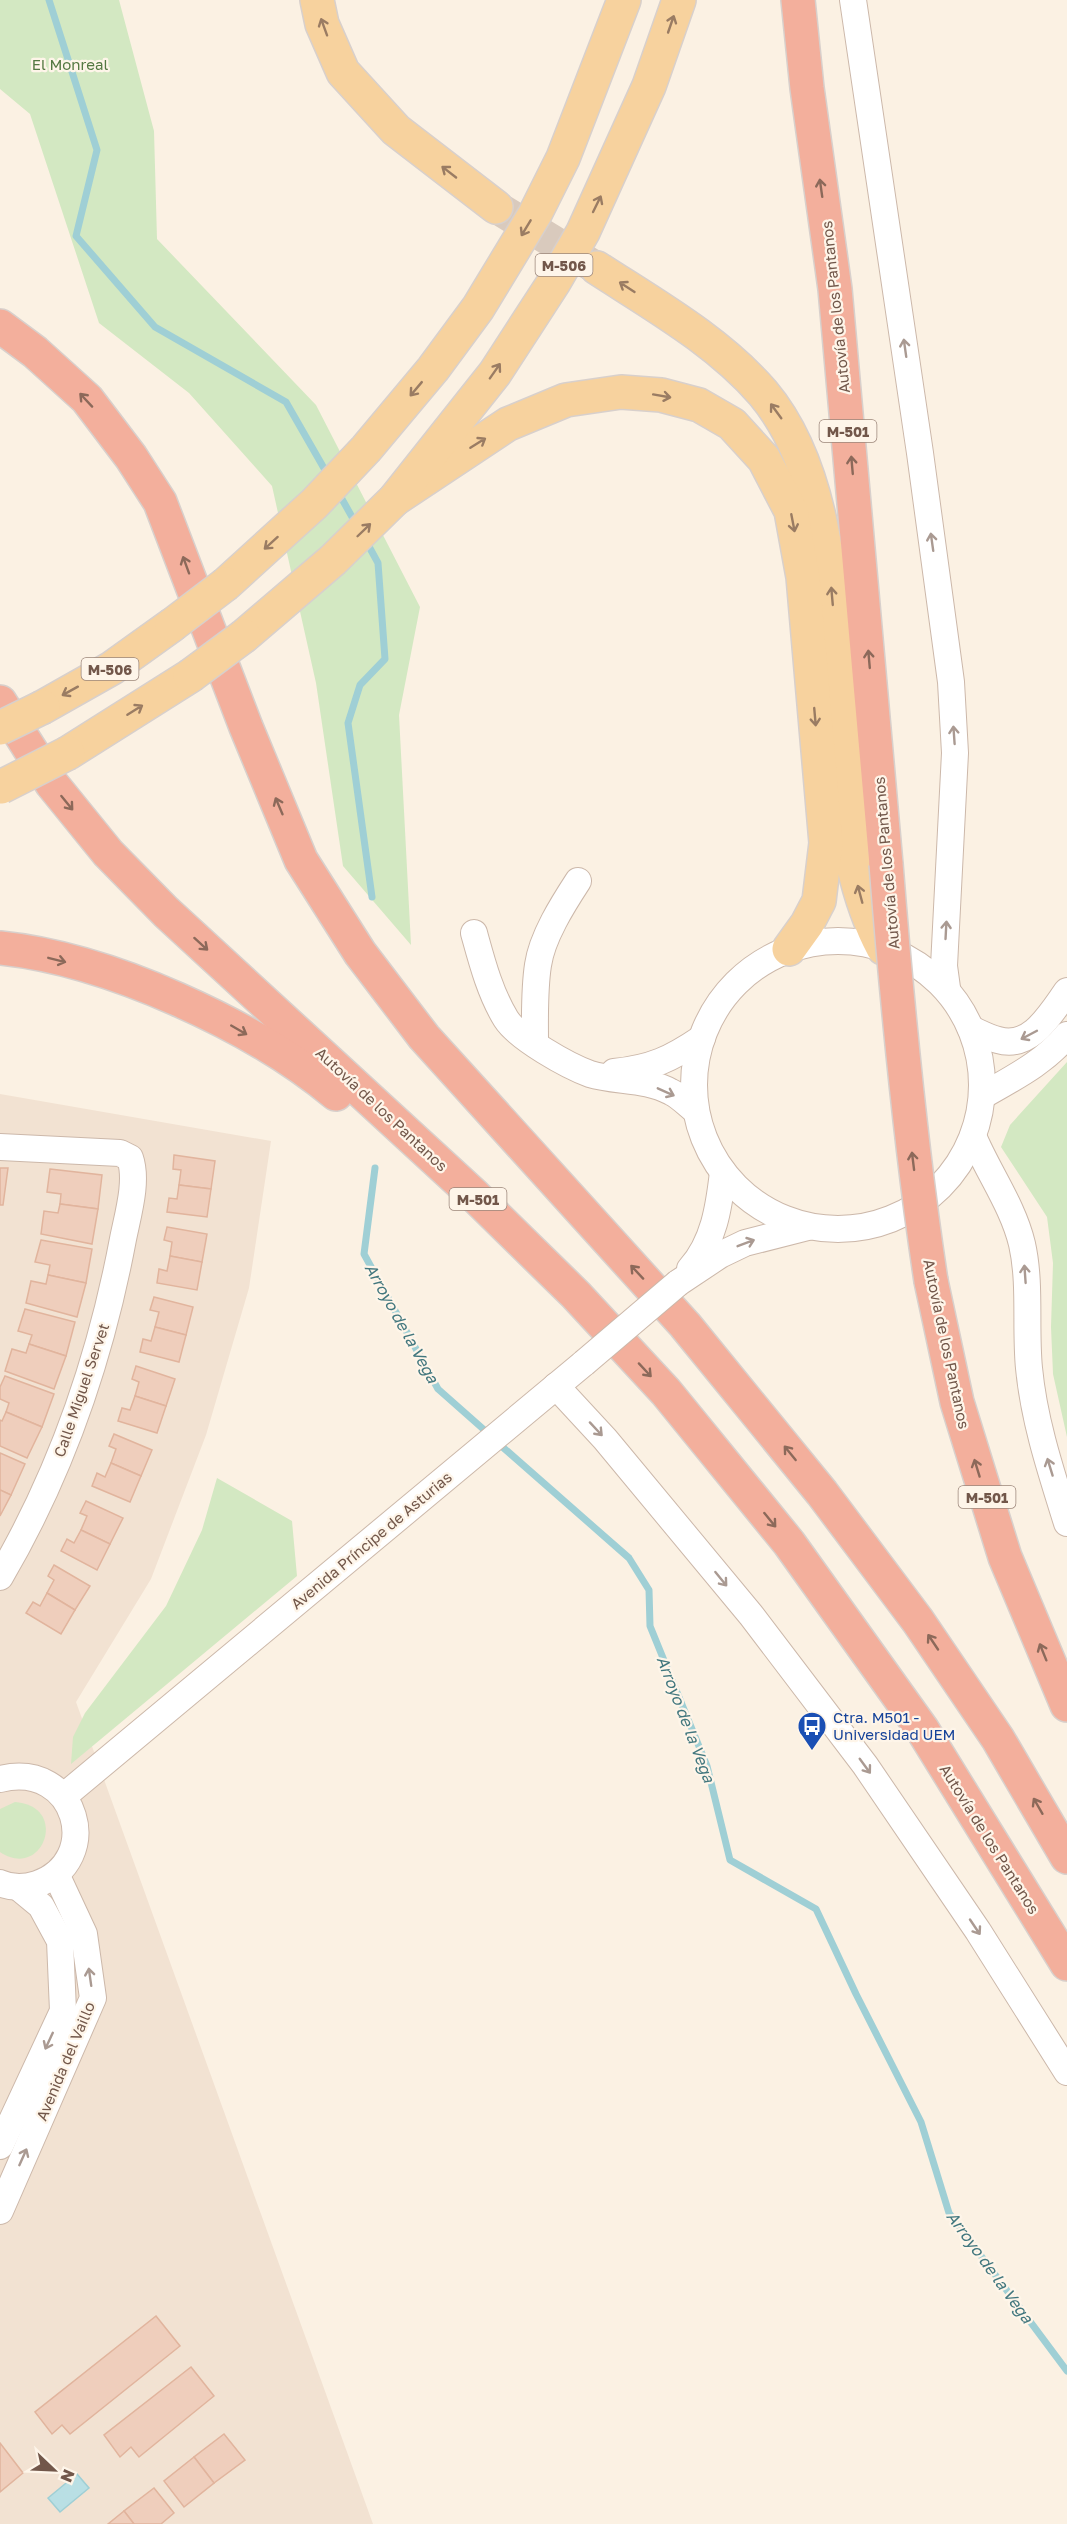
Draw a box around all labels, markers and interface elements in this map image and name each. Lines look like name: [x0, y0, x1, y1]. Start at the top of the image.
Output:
one-way arrow: [666, 15, 677, 34]
one-way arrow: [317, 19, 328, 37]
park label: El Monreal: [32, 55, 108, 73]
one-way arrow: [442, 165, 458, 178]
one-way arrow: [815, 178, 826, 198]
one-way arrow: [591, 196, 603, 214]
one-way arrow: [520, 220, 532, 237]
street label: Autovía de los Pantanos: [817, 220, 853, 394]
road number: M-506: [536, 254, 592, 276]
one-way arrow: [618, 281, 635, 294]
one-way arrow: [900, 339, 911, 359]
one-way arrow: [489, 363, 501, 379]
one-way arrow: [409, 381, 423, 396]
one-way arrow: [651, 391, 671, 402]
one-way arrow: [79, 392, 93, 407]
one-way arrow: [769, 404, 782, 420]
road number: M-501: [820, 420, 876, 442]
one-way arrow: [469, 437, 486, 449]
one-way arrow: [846, 456, 857, 476]
one-way arrow: [788, 513, 799, 532]
one-way arrow: [356, 522, 371, 537]
one-way arrow: [927, 532, 938, 552]
one-way arrow: [263, 536, 278, 550]
one-way arrow: [179, 556, 190, 575]
one-way arrow: [826, 586, 837, 606]
one-way arrow: [863, 650, 874, 670]
road number: M-506: [82, 658, 138, 680]
one-way arrow: [62, 686, 80, 697]
one-way arrow: [127, 704, 144, 717]
one-way arrow: [810, 706, 821, 726]
one-way arrow: [948, 726, 959, 746]
street label: Autovía de los Pantanos: [869, 776, 903, 950]
one-way arrow: [61, 795, 74, 811]
one-way arrow: [272, 797, 283, 815]
one-way arrow: [854, 885, 865, 904]
one-way arrow: [940, 920, 951, 940]
one-way arrow: [194, 937, 209, 951]
one-way arrow: [47, 955, 66, 966]
one-way arrow: [230, 1024, 247, 1036]
one-way arrow: [1020, 1029, 1038, 1041]
street label: Autovía de los Pantanos: [313, 1043, 451, 1175]
one-way arrow: [657, 1086, 675, 1098]
one-way arrow: [908, 1152, 919, 1172]
road number: M-501: [450, 1188, 506, 1210]
one-way arrow: [737, 1237, 755, 1248]
street label: Autovía de los Pantanos: [920, 1257, 974, 1431]
water label: Arroyo de la Vega: [361, 1260, 444, 1387]
one-way arrow: [630, 1265, 644, 1280]
one-way arrow: [1019, 1265, 1030, 1285]
street label: Calle Miguel Servet: [50, 1321, 112, 1459]
one-way arrow: [638, 1362, 652, 1377]
one-way arrow: [589, 1421, 603, 1436]
one-way arrow: [783, 1445, 796, 1461]
one-way arrow: [1044, 1458, 1055, 1477]
one-way arrow: [971, 1459, 982, 1478]
street label: Avenida Príncipe de Asturias: [287, 1467, 455, 1613]
road number: M-501: [958, 1486, 1016, 1508]
one-way arrow: [763, 1511, 776, 1527]
one-way arrow: [714, 1571, 727, 1587]
one-way arrow: [927, 1635, 939, 1651]
one-way arrow: [1037, 1643, 1048, 1662]
water label: Arroyo de la Vega: [653, 1653, 720, 1786]
place label: Ctra. M501 - Universidad UEM: [833, 1708, 956, 1743]
bus stop icon: Ctra. M501 - Universidad UEM: [796, 1710, 828, 1752]
one-way arrow: [859, 1758, 871, 1774]
street label: Autovía de los Pantanos: [937, 1761, 1044, 1917]
one-way arrow: [1031, 1798, 1043, 1815]
one-way arrow: [969, 1919, 982, 1936]
one-way arrow: [84, 1967, 95, 1987]
street label: Avenida del Vaillo: [32, 1999, 98, 2123]
one-way arrow: [42, 2031, 54, 2049]
one-way arrow: [19, 2148, 30, 2166]
water label: Arroyo de la Vega: [943, 2207, 1038, 2328]
north arrow: [24, 2440, 84, 2500]
text: N: [56, 2466, 79, 2485]

